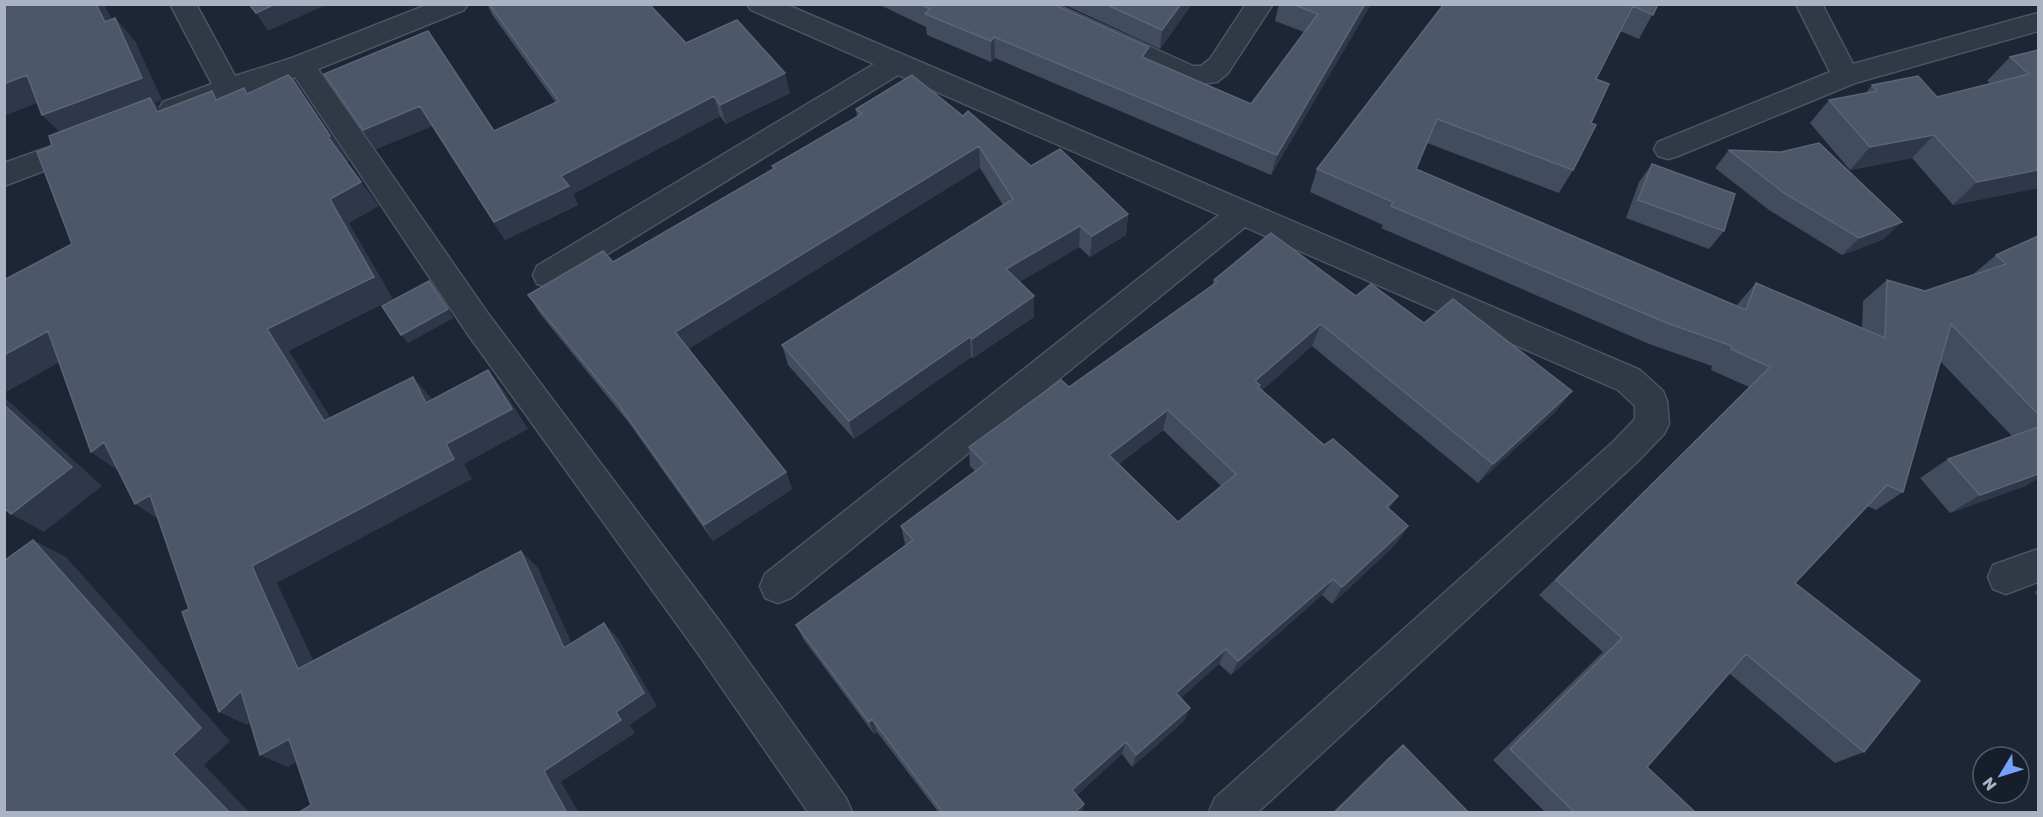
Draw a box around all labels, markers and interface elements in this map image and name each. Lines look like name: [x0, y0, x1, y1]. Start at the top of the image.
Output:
north arrow: [1971, 745, 2031, 805]
text: N: [1979, 774, 2001, 794]

